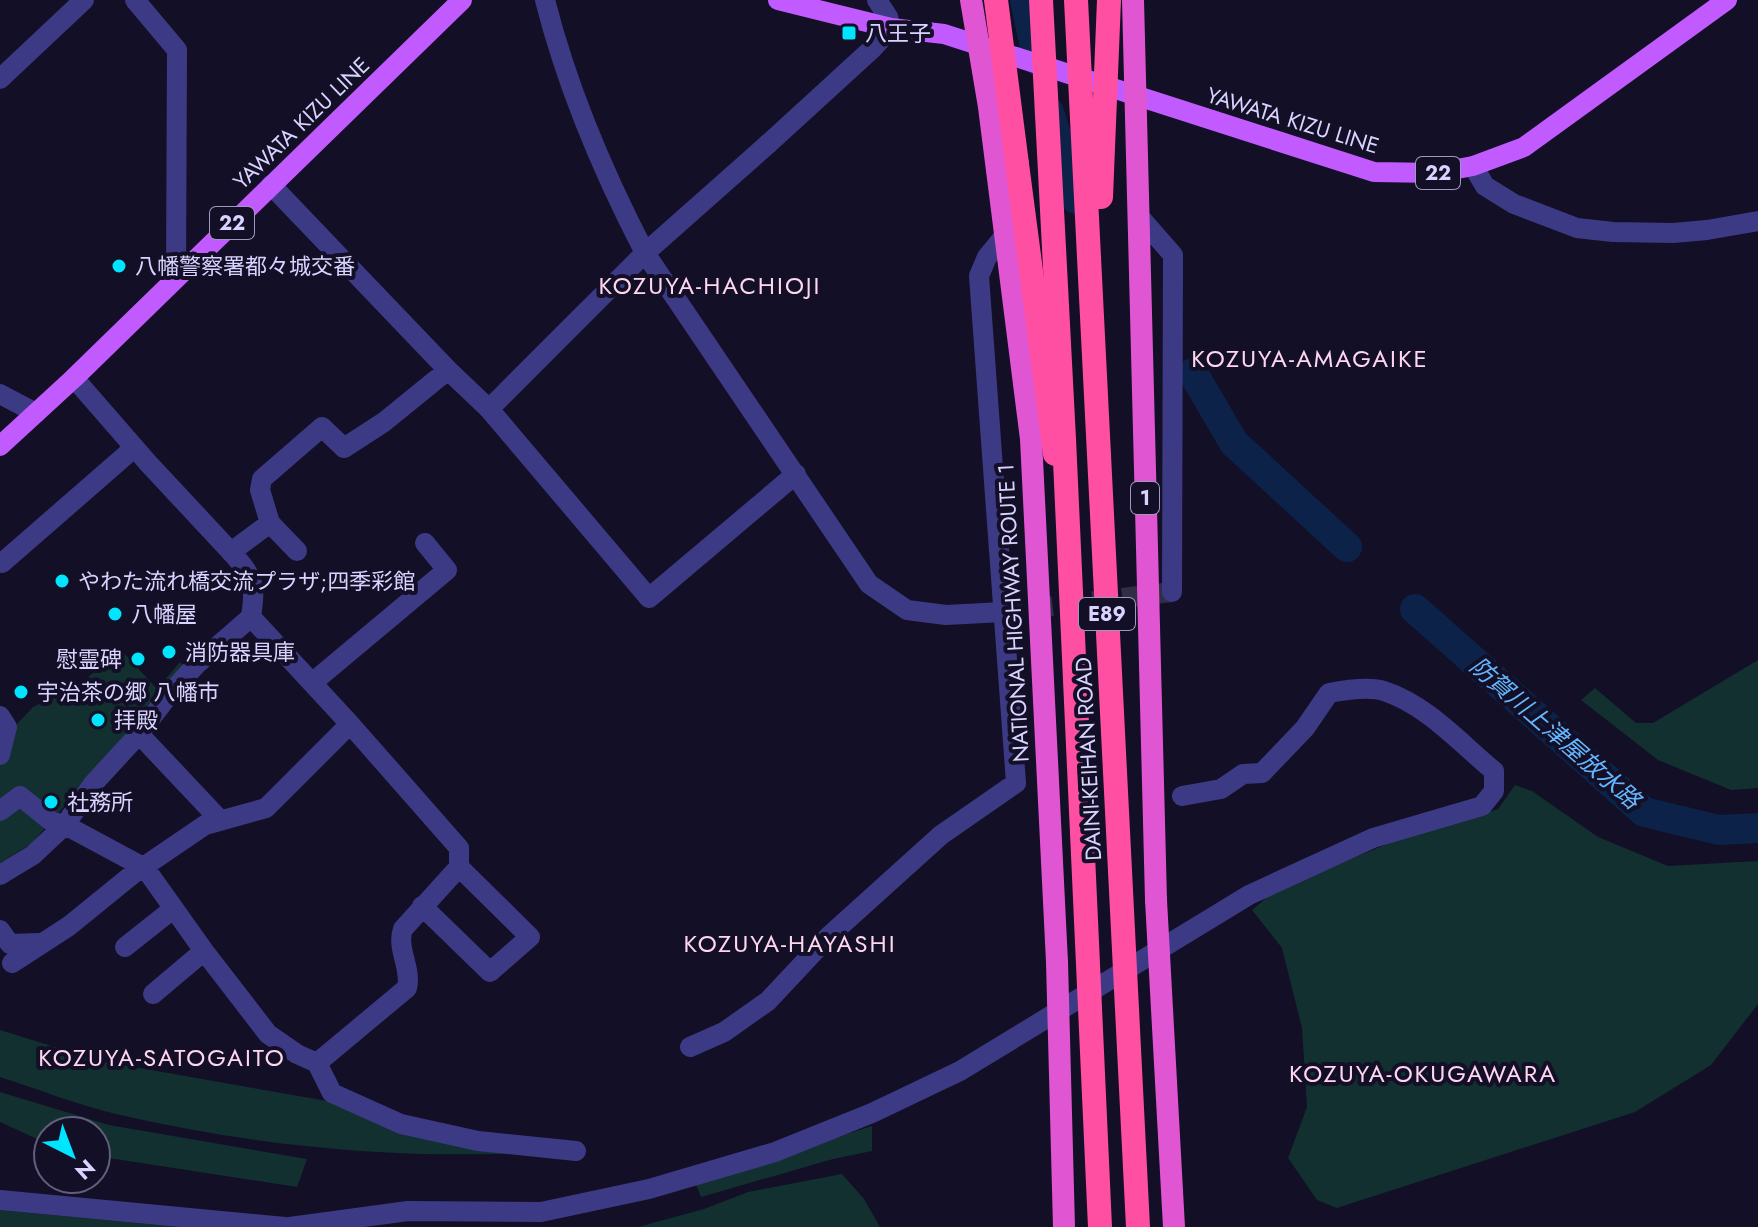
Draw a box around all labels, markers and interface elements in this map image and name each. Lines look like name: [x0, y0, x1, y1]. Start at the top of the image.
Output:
place label: 八王子: [865, 17, 931, 49]
marker: 八王子: [840, 24, 858, 42]
street label: YAWATA KIZU LINE: [226, 49, 376, 197]
street label: YAWATA KIZU LINE: [1203, 79, 1383, 161]
road number: 22: [1416, 157, 1460, 189]
road number: 22: [210, 207, 254, 239]
place label: 八幡警察署都々城交番: [135, 250, 355, 282]
marker: 八幡警察署都々城交番: [110, 257, 128, 275]
district label: KOZUYA-HACHIOJI: [598, 268, 822, 303]
district label: KOZUYA-AMAGAIKE: [1191, 341, 1429, 376]
street label: NATIONAL HIGHWAY ROUTE 1: [989, 463, 1037, 763]
road number: 1: [1131, 482, 1159, 514]
place label: やわた流れ橋交流プラザ;四季彩館: [78, 565, 415, 597]
marker: やわた流れ橋交流プラザ;四季彩館: [53, 572, 71, 590]
place label: 八幡屋: [131, 598, 197, 630]
road number: E89: [1079, 598, 1135, 630]
marker: 八幡屋: [106, 605, 124, 623]
place label: 消防器具庫: [185, 636, 295, 668]
place label: 慰霊碑: [56, 643, 122, 675]
marker: 消防器具庫: [160, 643, 178, 661]
water label: 防賀川上津屋放水路: [1462, 649, 1650, 818]
marker: 慰霊碑: [129, 650, 147, 668]
street label: DAINI-KEIHAN ROAD: [1067, 656, 1109, 862]
place label: 宇治茶の郷 八幡市: [37, 676, 220, 708]
marker: 宇治茶の郷 八幡市: [12, 683, 30, 701]
place label: 拝殿: [114, 704, 158, 736]
marker: 拝殿: [89, 711, 107, 729]
place label: 社務所: [67, 786, 133, 818]
marker: 社務所: [42, 793, 60, 811]
district label: KOZUYA-HAYASHI: [683, 926, 897, 961]
district label: KOZUYA-SATOGAITO: [38, 1040, 286, 1075]
district label: KOZUYA-OKUGAWARA: [1289, 1056, 1557, 1091]
north arrow: [32, 1115, 112, 1195]
text: N: [68, 1152, 103, 1188]

